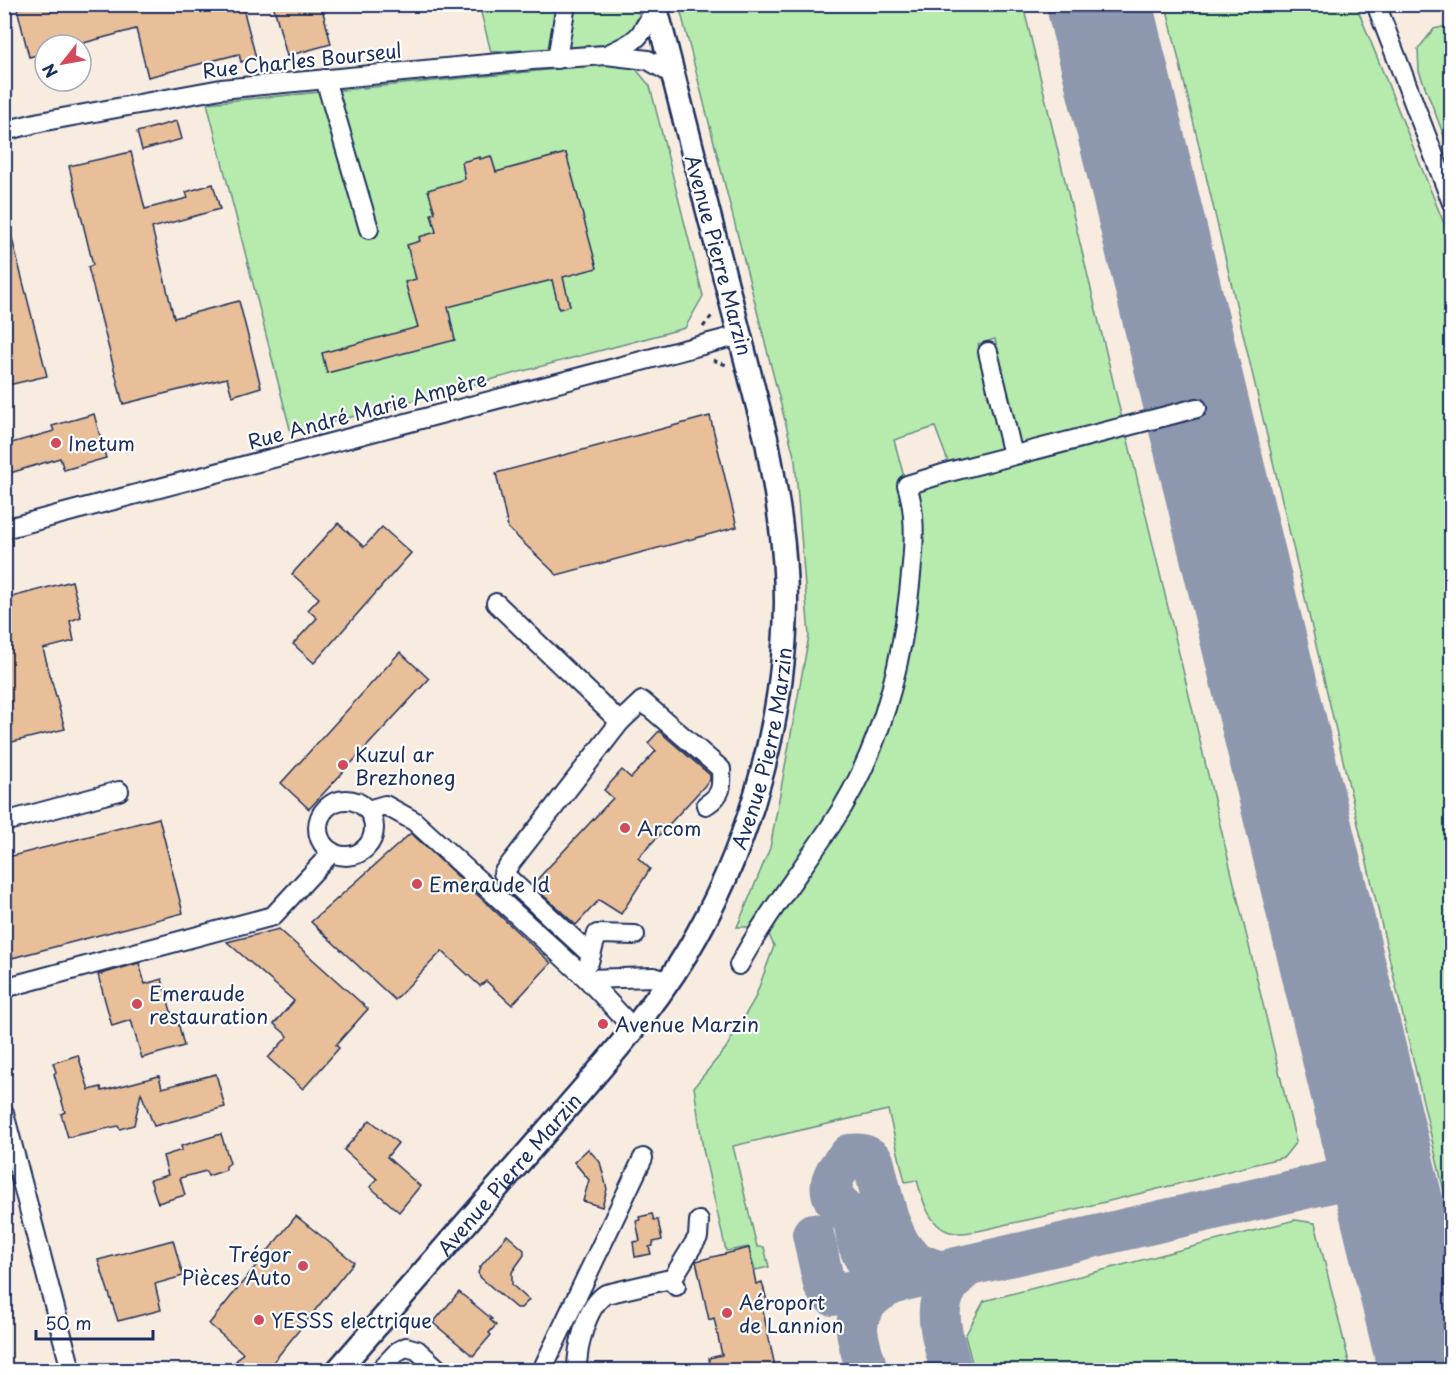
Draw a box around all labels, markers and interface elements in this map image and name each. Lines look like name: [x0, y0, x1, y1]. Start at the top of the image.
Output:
north arrow: [33, 33, 93, 93]
street label: Rue Charles Bourseul: [201, 35, 403, 85]
text: N: [36, 60, 63, 83]
street label: Avenue Pierre Marzin: [678, 151, 760, 359]
street label: Rue André Marie Ampère: [244, 364, 490, 456]
place label: Inetum: [68, 428, 135, 458]
marker: Inetum: [49, 436, 63, 450]
street label: Avenue Pierre Marzin: [723, 646, 799, 854]
place label: Kuzul ar Brezhoneg: [355, 739, 455, 792]
marker: Kuzul ar Brezhoneg: [336, 758, 350, 772]
place label: Arcom: [637, 813, 701, 843]
marker: Arcom: [618, 821, 632, 835]
place label: Emeraude Id: [429, 869, 550, 899]
marker: Emeraude Id: [410, 877, 424, 891]
place label: Emeraude restauration: [149, 978, 268, 1031]
marker: Emeraude restauration: [130, 997, 144, 1011]
place label: Avenue Marzin: [615, 1009, 759, 1039]
marker: Avenue Marzin: [596, 1017, 610, 1031]
street label: Avenue Pierre Marzin: [430, 1086, 588, 1262]
place label: Trégor Pièces Auto: [182, 1239, 292, 1292]
marker: Trégor Pièces Auto: [296, 1259, 310, 1273]
place label: Aéroport de Lannion: [739, 1287, 843, 1340]
scale bar: [36, 1303, 153, 1341]
place label: YESSS electrique: [271, 1305, 432, 1335]
marker: Aéroport de Lannion: [720, 1306, 734, 1320]
text: 50 m: [45, 1309, 92, 1336]
marker: YESSS electrique: [252, 1313, 266, 1327]

